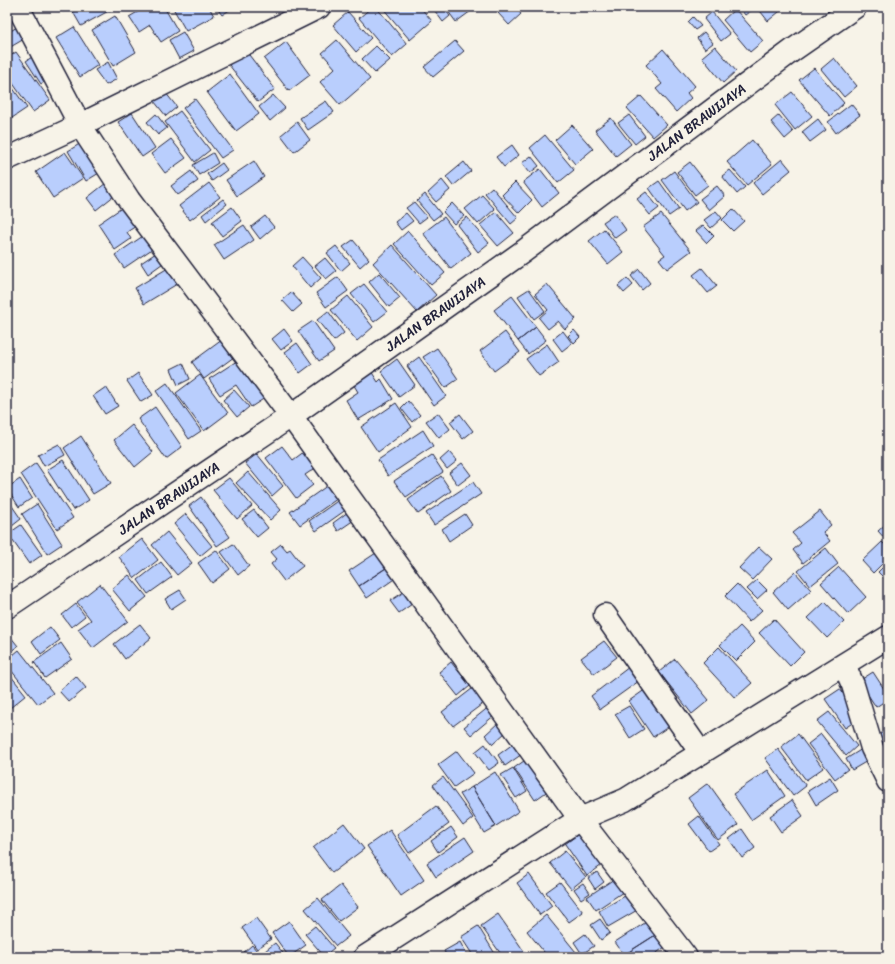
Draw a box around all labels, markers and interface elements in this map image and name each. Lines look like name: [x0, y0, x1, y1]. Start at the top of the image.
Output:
street label: JALAN BRAWIJAYA: [641, 77, 752, 169]
street label: JALAN BRAWIJAYA: [379, 270, 491, 359]
street label: JALAN BRAWIJAYA: [112, 455, 225, 543]

